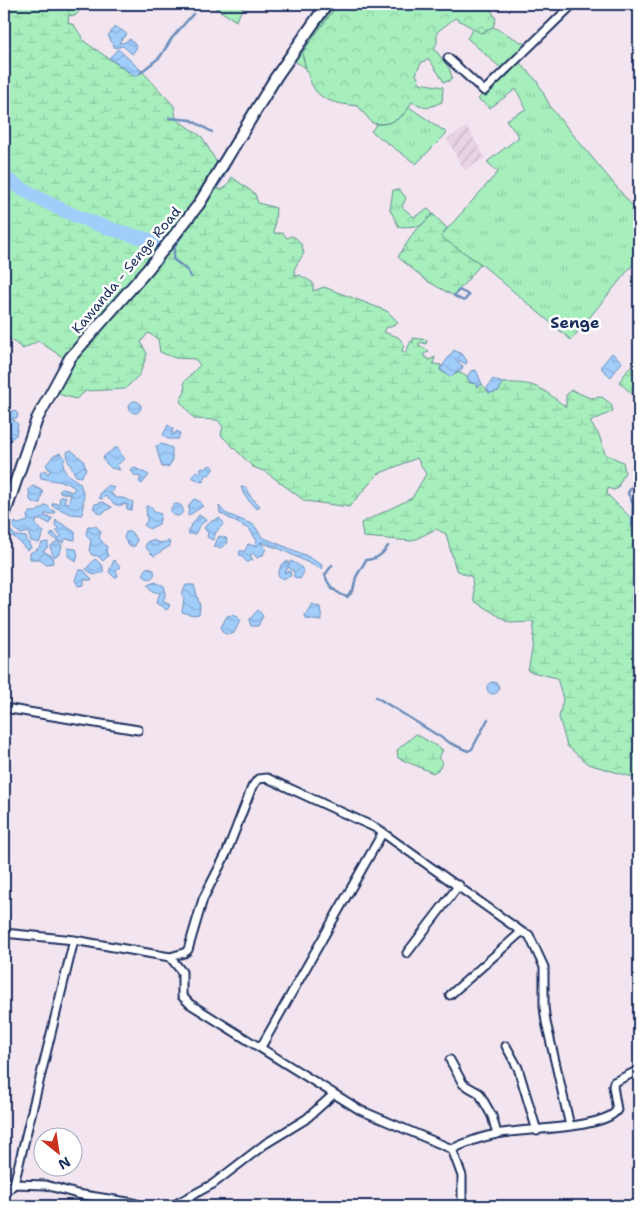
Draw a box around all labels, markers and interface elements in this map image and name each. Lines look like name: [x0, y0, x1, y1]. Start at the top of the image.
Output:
street label: Kawanda - Senge Road: [68, 203, 184, 337]
district label: Senge: [550, 312, 600, 333]
north arrow: [32, 1128, 82, 1178]
text: N: [55, 1153, 74, 1174]

